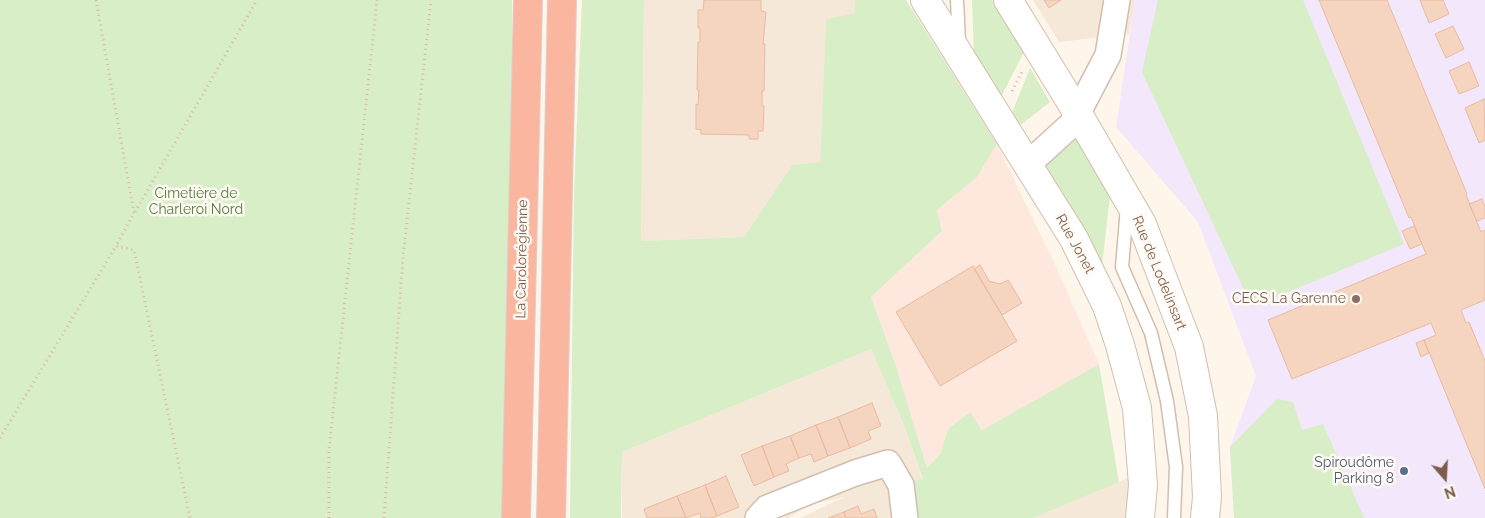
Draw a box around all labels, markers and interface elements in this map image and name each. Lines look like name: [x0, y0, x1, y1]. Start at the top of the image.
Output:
park label: Cimetière de Charleroi Nord: [149, 186, 243, 218]
street label: La Carolorégienne: [513, 199, 531, 319]
street label: Rue Jonet: [1052, 211, 1098, 277]
street label: Rue de Lodelinsart: [1128, 213, 1190, 333]
place label: CECS La Garenne: [1232, 291, 1346, 307]
marker: CECS La Garenne: [1350, 293, 1362, 305]
north arrow: [1420, 453, 1470, 503]
place label: Spiroudôme Parking 8: [1314, 455, 1394, 488]
marker: Spiroudôme Parking 8: [1398, 465, 1410, 477]
text: N: [1442, 483, 1458, 501]

